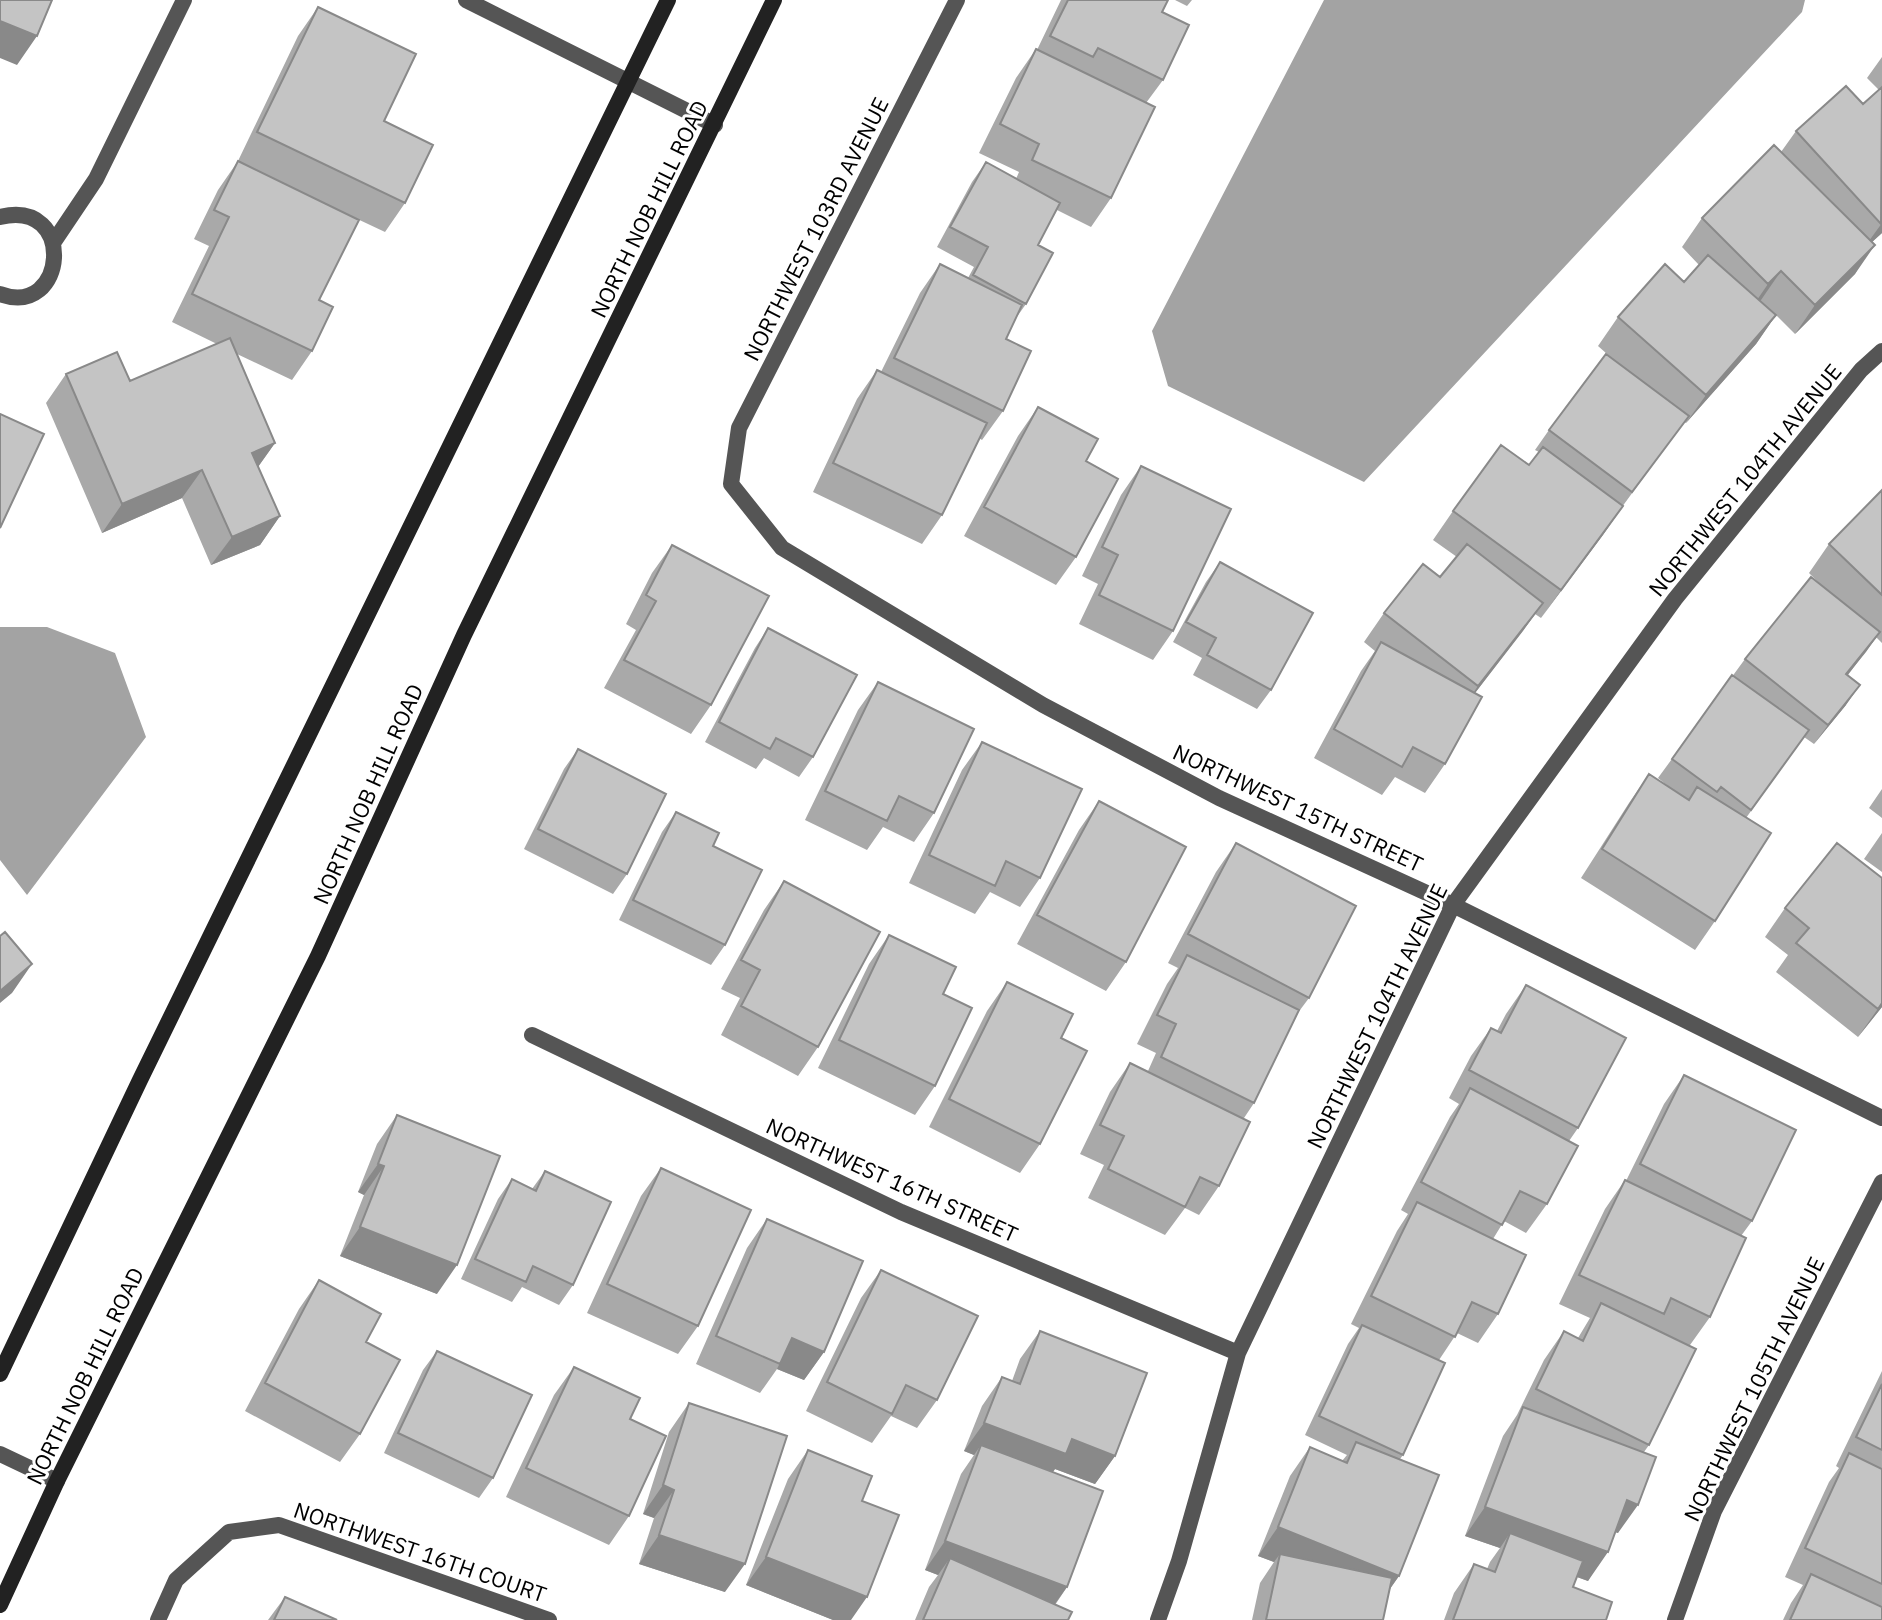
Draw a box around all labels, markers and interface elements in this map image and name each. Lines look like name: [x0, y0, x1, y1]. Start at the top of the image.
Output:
street label: NORTHWEST 103RD AVENUE: [736, 92, 895, 365]
street label: NORTH NOB HILL ROAD: [583, 95, 714, 322]
street label: NORTHWEST 104TH AVENUE: [1642, 357, 1848, 602]
street label: NORTH NOB HILL ROAD: [306, 679, 429, 909]
street label: NORTHWEST 15TH STREET: [1169, 737, 1428, 878]
street label: NORTHWEST 104TH AVENUE: [1300, 879, 1453, 1153]
street label: NORTHWEST 16TH STREET: [762, 1111, 1023, 1248]
street label: NORTHWEST 105TH AVENUE: [1677, 1252, 1830, 1526]
street label: NORTH NOB HILL ROAD: [19, 1262, 150, 1489]
street label: NORTHWEST 16TH COURT: [290, 1495, 551, 1609]

